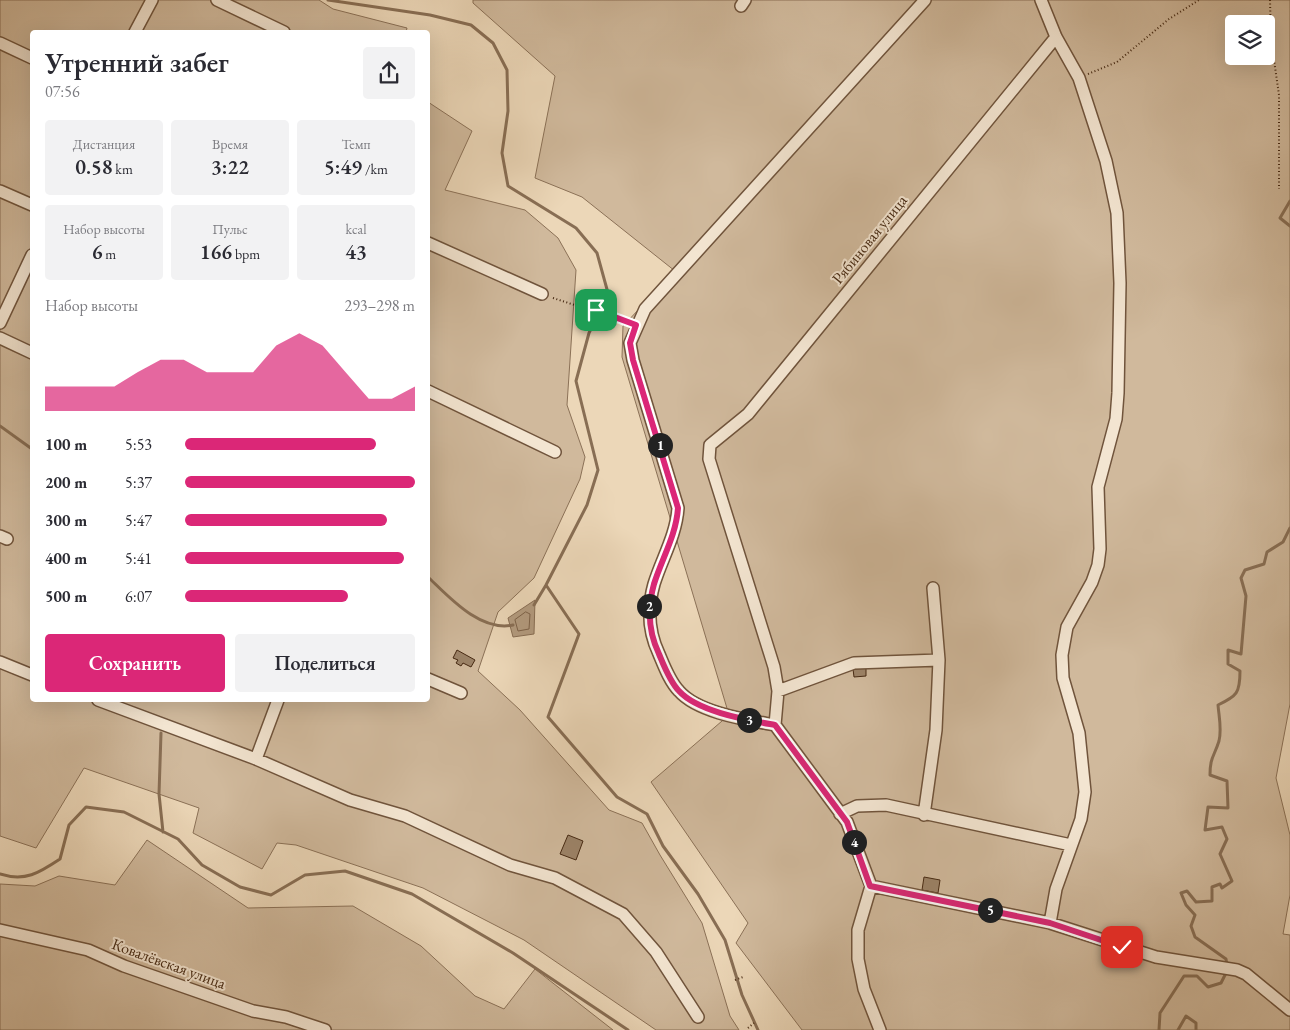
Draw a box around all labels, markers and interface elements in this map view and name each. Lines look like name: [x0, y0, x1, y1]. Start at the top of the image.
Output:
map controls: [1225, 15, 1275, 65]
button: layers: [1225, 15, 1275, 65]
text: Утренний забег: [45, 44, 229, 80]
button: share: [363, 47, 415, 99]
text: 07:56: [45, 81, 80, 102]
text: Дистанция: [73, 135, 135, 153]
text: Время: [212, 135, 248, 153]
text: Темп: [341, 135, 371, 153]
text: 0.58: [75, 153, 113, 180]
text: 3:22: [211, 153, 249, 180]
text: 5:49: [324, 153, 362, 180]
text: km: [113, 160, 133, 178]
text: /km: [362, 160, 388, 178]
street label: Рябиновая улица: [827, 190, 912, 288]
text: Набор высоты: [63, 220, 145, 238]
text: Пульс: [212, 220, 248, 238]
text: kcal: [346, 220, 367, 238]
text: 6: [92, 238, 103, 265]
text: 166: [200, 238, 232, 265]
text: 43: [345, 238, 367, 265]
text: m: [103, 245, 116, 263]
text: bpm: [232, 245, 260, 263]
pin: [575, 289, 617, 331]
text: Набор высоты: [45, 295, 138, 316]
text: 293–298 m: [344, 295, 415, 316]
icon: arrive: [582, 296, 610, 324]
pin: 1: [648, 432, 672, 458]
text: 100 m: [45, 434, 87, 455]
text: 5:53: [125, 434, 152, 455]
text: 1: [657, 436, 664, 454]
text: 200 m: [45, 472, 87, 493]
text: 5:37: [125, 472, 152, 493]
text: 300 m: [45, 510, 87, 531]
text: 5:47: [125, 510, 152, 531]
text: 400 m: [45, 548, 87, 569]
text: 5:41: [125, 548, 152, 569]
text: 500 m: [45, 586, 87, 607]
text: 6:07: [125, 586, 152, 607]
pin: 2: [636, 594, 662, 618]
text: 2: [646, 597, 653, 615]
button: Сохранить: [45, 634, 225, 692]
button: Поделиться: [235, 634, 415, 692]
pin: 3: [736, 708, 762, 732]
text: 3: [746, 711, 753, 729]
pin: 4: [842, 830, 866, 854]
text: 4: [851, 833, 858, 851]
pin: 5: [978, 898, 1002, 922]
text: 5: [987, 901, 994, 919]
pin: [1101, 926, 1143, 968]
street label: Ковалёвская улица: [109, 933, 229, 994]
icon: check: [1108, 933, 1136, 961]

